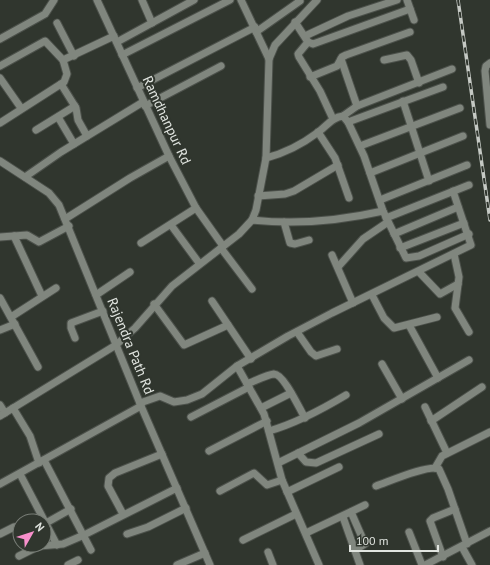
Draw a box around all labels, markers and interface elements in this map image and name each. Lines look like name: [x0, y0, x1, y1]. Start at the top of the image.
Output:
street label: Ramdhanpur Rd: [139, 73, 195, 167]
street label: Rajendra Path Rd: [103, 295, 159, 397]
north arrow: [12, 513, 52, 553]
text: N: [32, 519, 47, 534]
scale bar: [350, 527, 438, 553]
text: 100 m: [356, 533, 389, 548]

